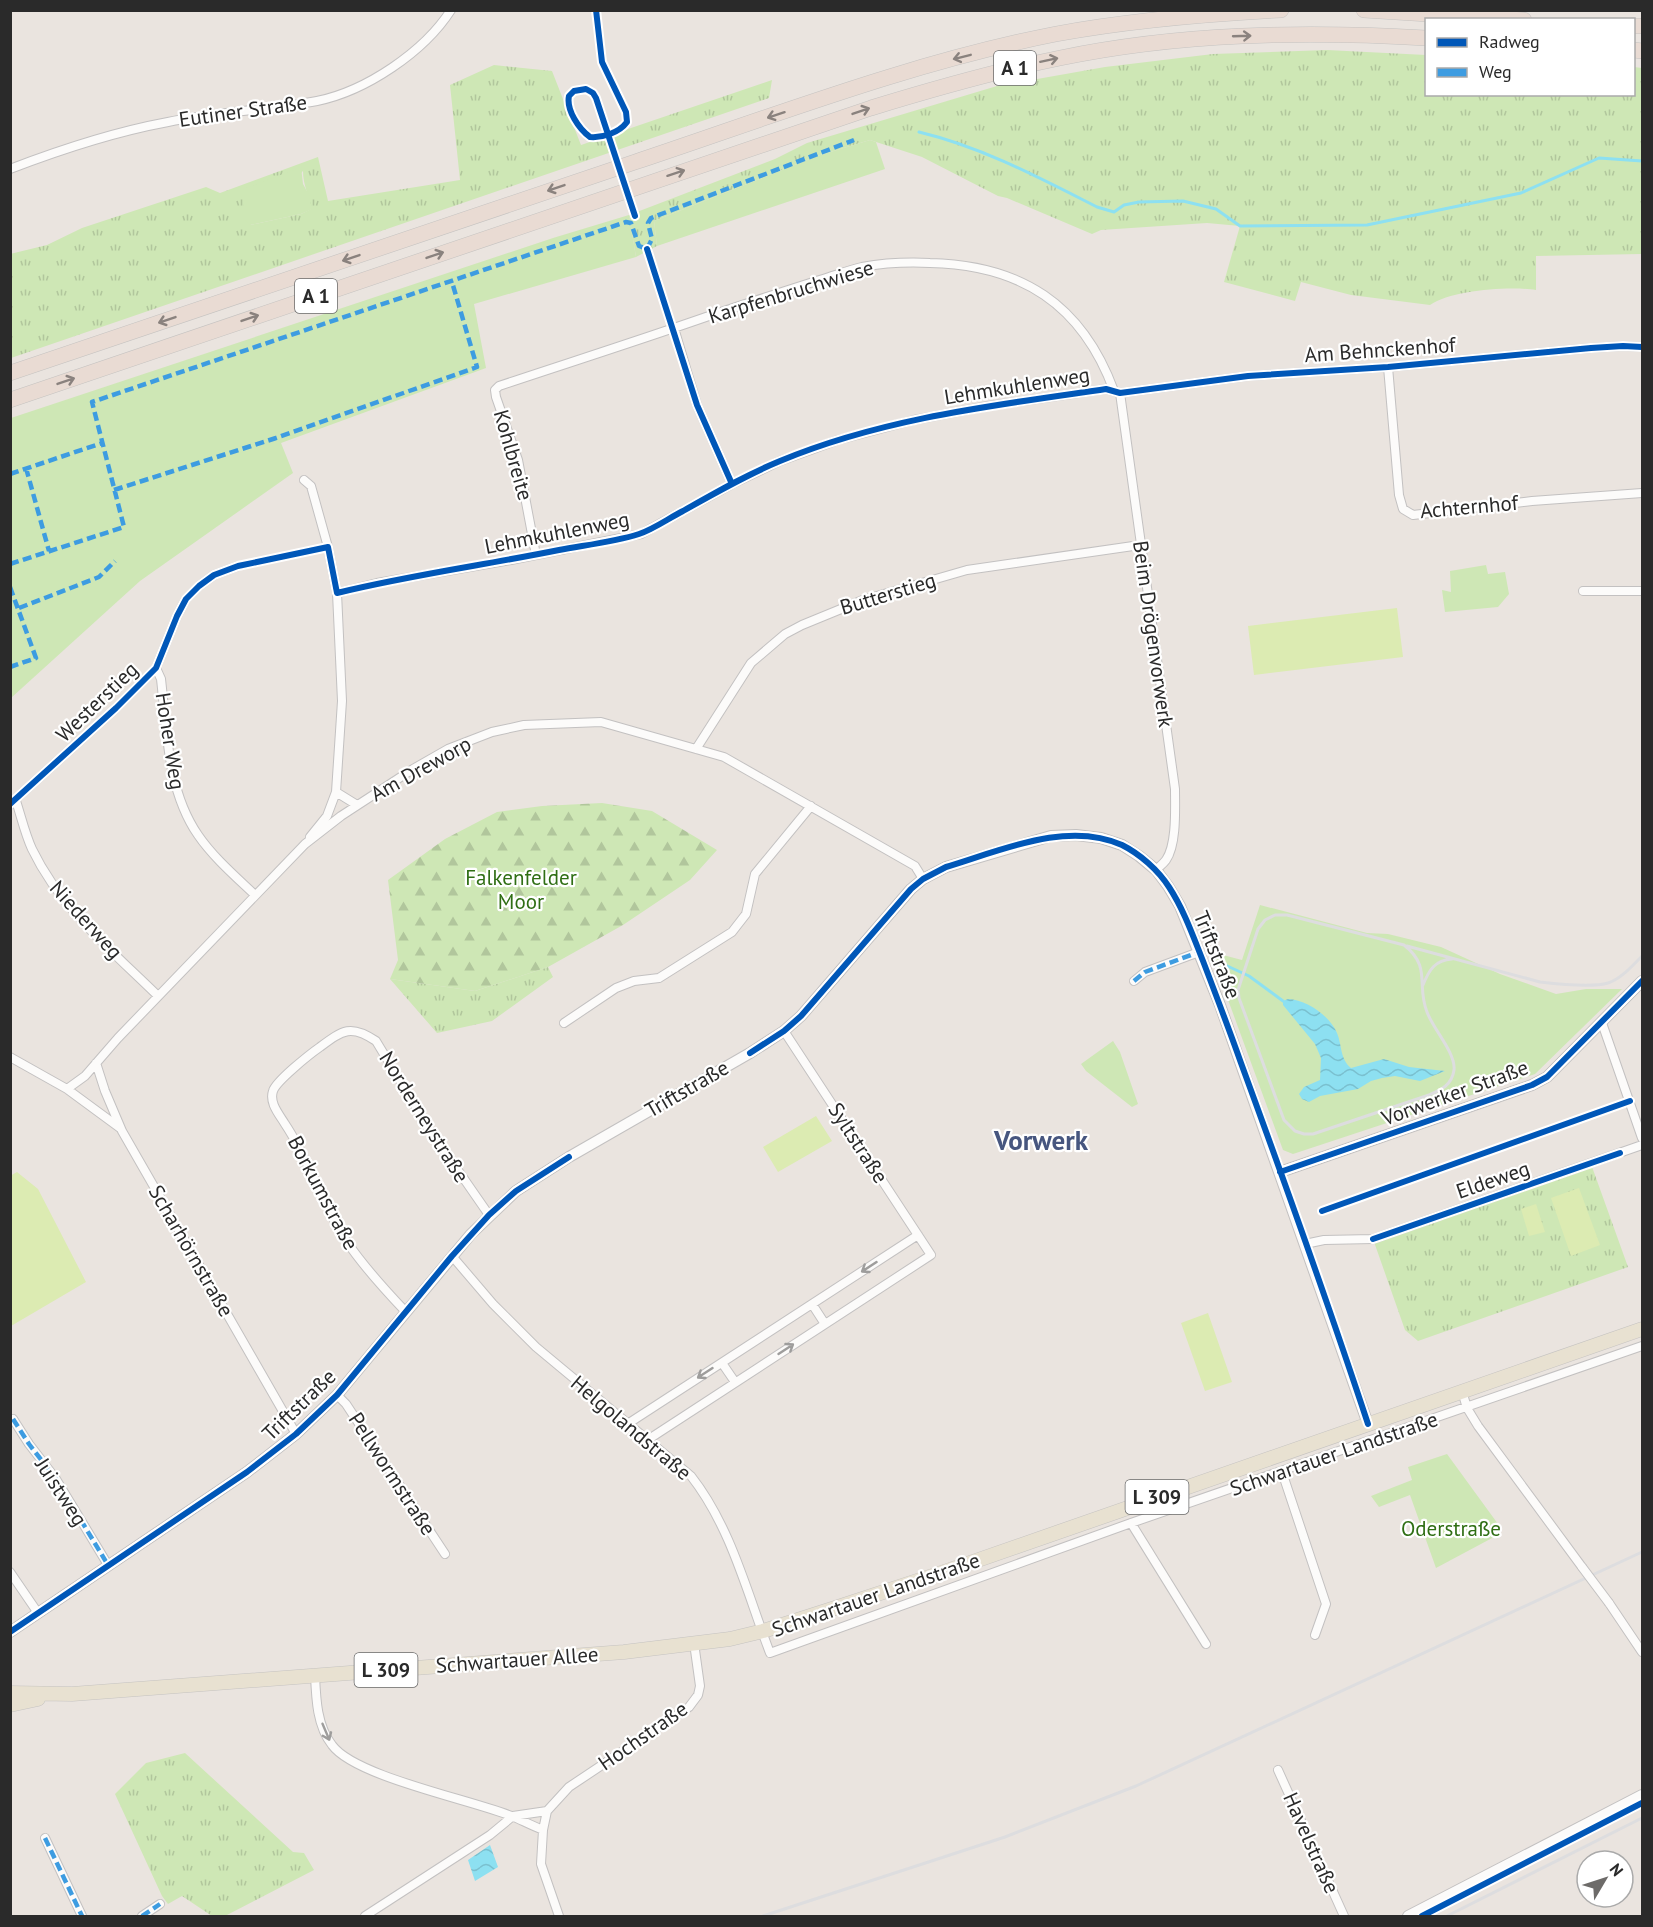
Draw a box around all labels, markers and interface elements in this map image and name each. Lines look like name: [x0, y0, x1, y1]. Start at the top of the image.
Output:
legend: [1425, 18, 1635, 96]
text: Radweg: [1479, 30, 1540, 53]
one-way arrow: [1232, 31, 1252, 42]
one-way arrow: [953, 51, 972, 63]
road number: A 1: [994, 51, 1036, 85]
one-way arrow: [1039, 54, 1058, 65]
text: Weg: [1479, 60, 1512, 83]
street label: Eutiner Straße: [177, 88, 309, 133]
one-way arrow: [851, 105, 870, 116]
one-way arrow: [767, 110, 786, 121]
one-way arrow: [666, 167, 685, 178]
one-way arrow: [547, 184, 566, 195]
one-way arrow: [425, 249, 444, 260]
one-way arrow: [342, 253, 361, 264]
street label: Karpfenbruchwiese: [705, 254, 877, 330]
road number: A 1: [295, 279, 337, 313]
one-way arrow: [241, 312, 260, 323]
one-way arrow: [158, 316, 176, 327]
street label: Am Behnckenhof: [1303, 331, 1458, 368]
street label: Lehmkuhlenweg: [942, 361, 1092, 410]
one-way arrow: [56, 374, 75, 385]
street label: Kohlbreite: [488, 406, 539, 503]
street label: Achternhof: [1419, 489, 1520, 524]
street label: Lehmkuhlenweg: [482, 505, 632, 560]
street label: Beim Drögenvorwerk: [1127, 539, 1180, 729]
street label: Butterstieg: [837, 566, 939, 621]
street label: Westerstieg: [50, 656, 143, 747]
street label: Hoher Weg: [149, 690, 192, 791]
street label: Am Dreworp: [366, 730, 476, 807]
park label: Falkenfelder Moor: [465, 864, 577, 915]
street label: Niederweg: [44, 875, 129, 965]
street label: Triftstraße: [1188, 907, 1247, 1003]
street label: Norderneystraße: [373, 1046, 476, 1187]
street label: Vorwerker Straße: [1377, 1053, 1532, 1132]
street label: Triftstraße: [640, 1054, 733, 1123]
street label: Syltstraße: [822, 1097, 894, 1188]
district label: Vorwerk: [993, 1123, 1089, 1157]
street label: Borkumstraße: [282, 1131, 365, 1255]
street label: Eldeweg: [1452, 1154, 1533, 1205]
street label: Scharhörnstraße: [143, 1180, 240, 1321]
one-way arrow: [861, 1261, 878, 1273]
one-way arrow: [777, 1343, 794, 1355]
street label: Triftstraße: [256, 1363, 341, 1446]
one-way arrow: [697, 1368, 714, 1380]
street label: Helgolandstraße: [565, 1369, 697, 1486]
street label: Schwartauer Landstraße: [1226, 1405, 1441, 1502]
street label: Pellwormstraße: [343, 1407, 442, 1540]
street label: Juistweg: [29, 1452, 93, 1531]
road number: L 309: [1126, 1480, 1188, 1514]
park label: Oderstraße: [1401, 1515, 1501, 1542]
street label: Schwartauer Landstraße: [768, 1546, 983, 1643]
street label: Schwartauer Allee: [435, 1640, 599, 1679]
road number: L 309: [354, 1653, 418, 1687]
street label: Hochstraße: [593, 1695, 693, 1776]
one-way arrow: [321, 1723, 332, 1741]
street label: Havelstraße: [1277, 1788, 1346, 1898]
north arrow: [1575, 1849, 1635, 1909]
text: N: [1606, 1859, 1628, 1880]

